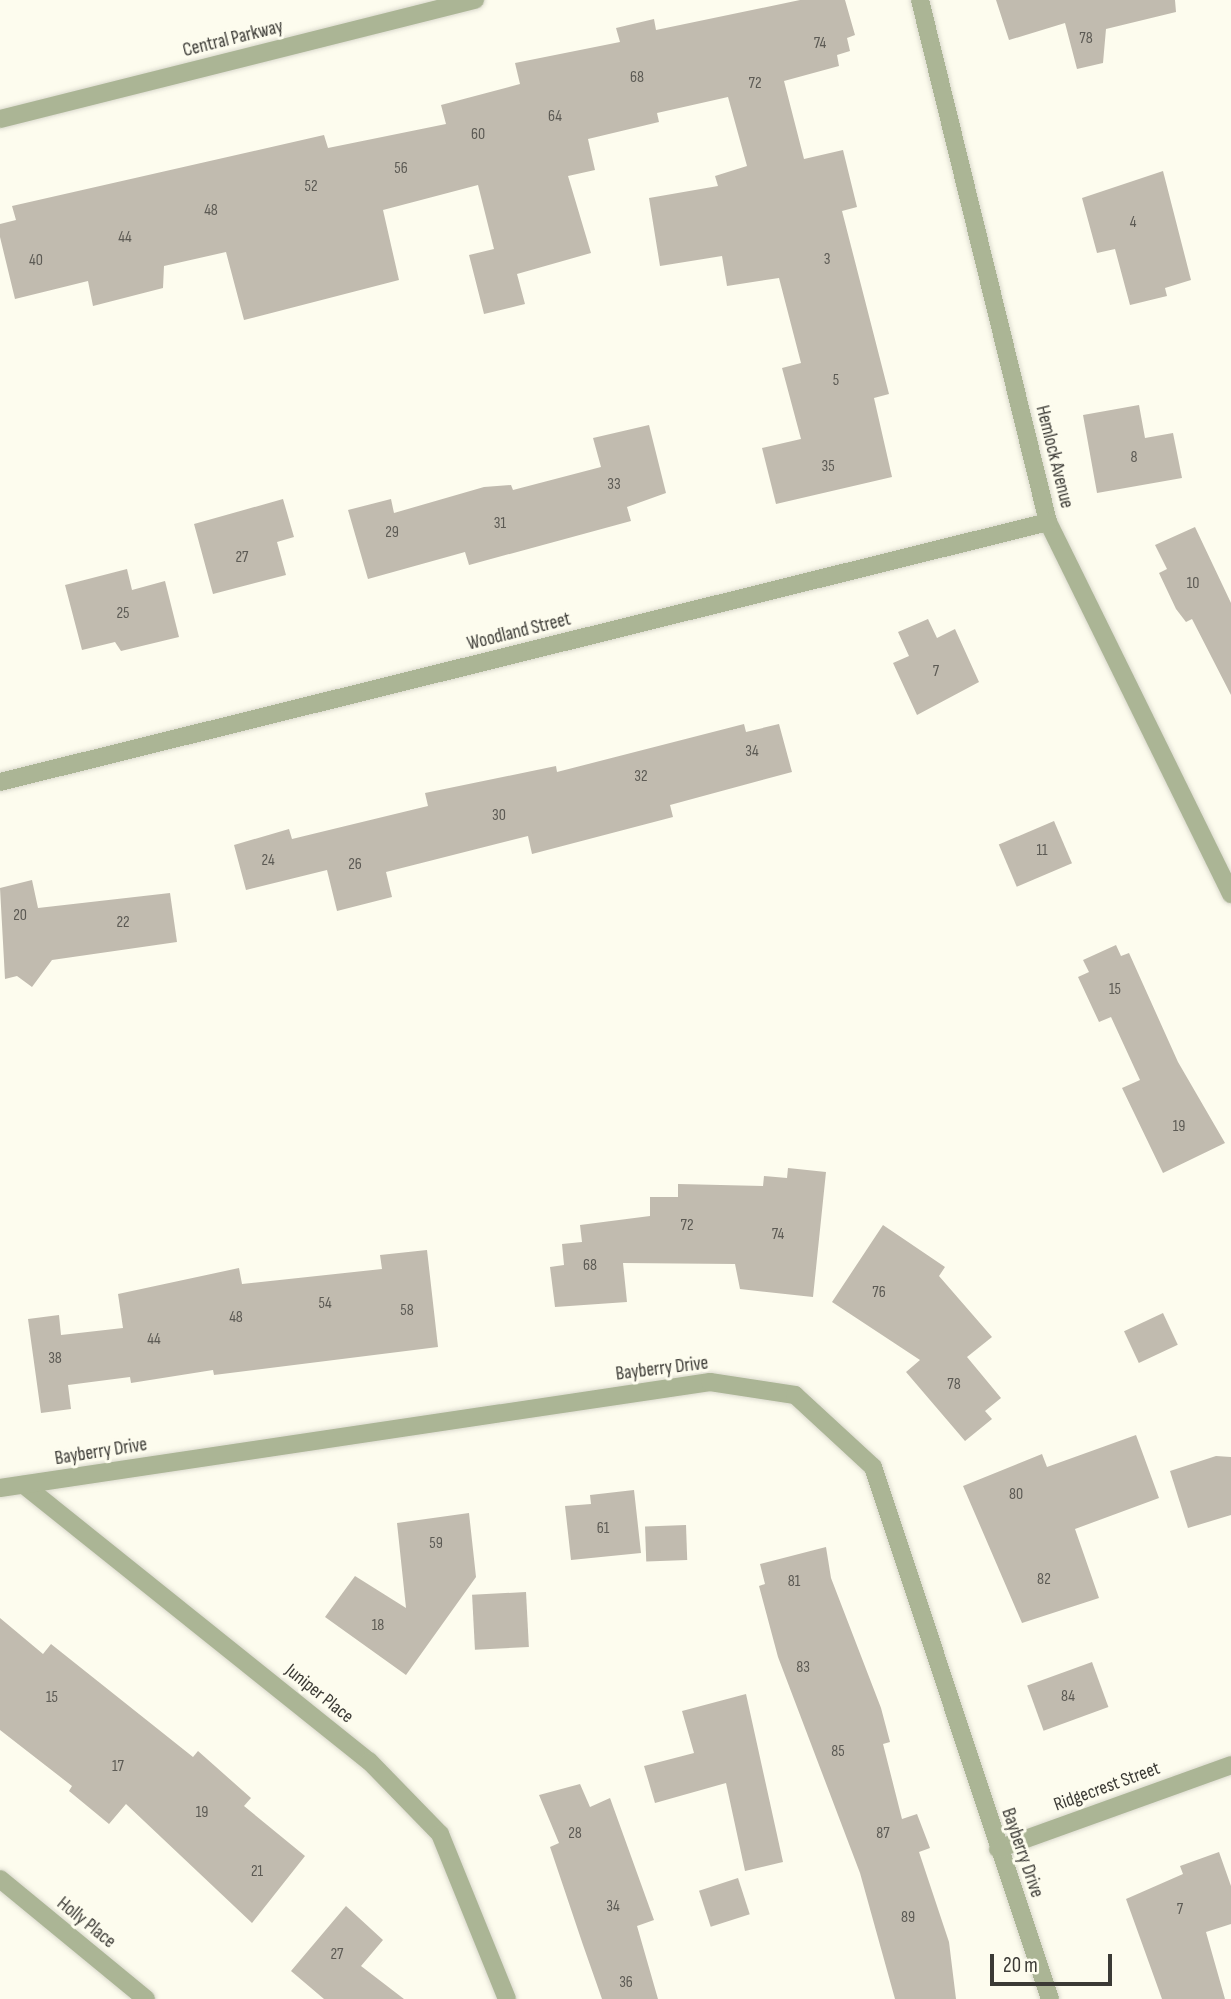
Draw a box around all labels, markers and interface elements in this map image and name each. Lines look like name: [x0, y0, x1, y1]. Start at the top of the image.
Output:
street label: Central Parkway: [181, 16, 285, 62]
house number: 78: [1079, 29, 1093, 49]
house number: 74: [814, 34, 826, 54]
house number: 68: [630, 68, 644, 88]
house number: 72: [749, 74, 761, 94]
house number: 64: [548, 107, 562, 127]
house number: 60: [471, 125, 485, 145]
house number: 56: [394, 159, 408, 179]
house number: 52: [304, 177, 318, 197]
house number: 48: [204, 201, 218, 221]
house number: 4: [1130, 213, 1136, 233]
house number: 44: [118, 228, 132, 248]
house number: 3: [824, 250, 830, 270]
house number: 40: [29, 251, 43, 271]
house number: 5: [833, 371, 839, 391]
street label: Hemlock Avenue: [1030, 403, 1078, 511]
house number: 8: [1130, 448, 1138, 468]
house number: 35: [821, 457, 835, 477]
house number: 33: [607, 475, 621, 495]
house number: 31: [494, 514, 506, 534]
house number: 29: [385, 523, 399, 543]
house number: 27: [235, 548, 249, 568]
house number: 10: [1187, 574, 1199, 594]
house number: 25: [116, 604, 130, 624]
street label: Woodland Street: [465, 608, 573, 656]
house number: 7: [933, 662, 939, 682]
house number: 34: [745, 742, 759, 762]
house number: 32: [634, 767, 648, 787]
house number: 30: [492, 806, 506, 826]
house number: 11: [1036, 841, 1048, 861]
house number: 24: [261, 851, 275, 871]
house number: 26: [348, 855, 362, 875]
house number: 20: [13, 906, 27, 926]
house number: 22: [116, 913, 130, 933]
house number: 15: [1109, 980, 1121, 1000]
house number: 19: [1173, 1117, 1185, 1137]
house number: 72: [681, 1216, 693, 1236]
house number: 74: [772, 1225, 784, 1245]
house number: 68: [583, 1256, 597, 1276]
house number: 76: [872, 1283, 886, 1303]
house number: 54: [318, 1294, 332, 1314]
house number: 58: [400, 1301, 414, 1321]
house number: 48: [229, 1308, 243, 1328]
house number: 44: [147, 1330, 161, 1350]
house number: 38: [48, 1349, 62, 1369]
street label: Bayberry Drive: [614, 1352, 710, 1386]
house number: 78: [947, 1375, 961, 1395]
street label: Bayberry Drive: [53, 1433, 149, 1471]
house number: 80: [1009, 1485, 1023, 1505]
house number: 61: [597, 1519, 609, 1539]
house number: 59: [429, 1534, 443, 1554]
house number: 82: [1037, 1570, 1051, 1590]
house number: 81: [788, 1572, 800, 1592]
house number: 18: [372, 1616, 384, 1636]
house number: 83: [796, 1658, 810, 1678]
street label: Juniper Place: [280, 1659, 358, 1729]
house number: 84: [1061, 1687, 1075, 1707]
house number: 15: [46, 1688, 58, 1708]
house number: 85: [831, 1742, 845, 1762]
house number: 17: [112, 1757, 124, 1777]
street label: Ridgecrest Street: [1051, 1757, 1163, 1817]
house number: 19: [196, 1803, 208, 1823]
street label: Bayberry Drive: [996, 1805, 1048, 1901]
house number: 28: [568, 1824, 582, 1844]
house number: 87: [876, 1824, 890, 1844]
house number: 21: [251, 1862, 263, 1882]
street label: Holly Place: [52, 1892, 120, 1954]
house number: 34: [606, 1897, 620, 1917]
house number: 7: [1177, 1900, 1183, 1920]
house number: 89: [901, 1908, 915, 1928]
scale bar: [993, 1940, 1116, 1984]
house number: 27: [330, 1945, 344, 1965]
text: 20 m: [1003, 1953, 1038, 1978]
house number: 36: [619, 1973, 633, 1993]

